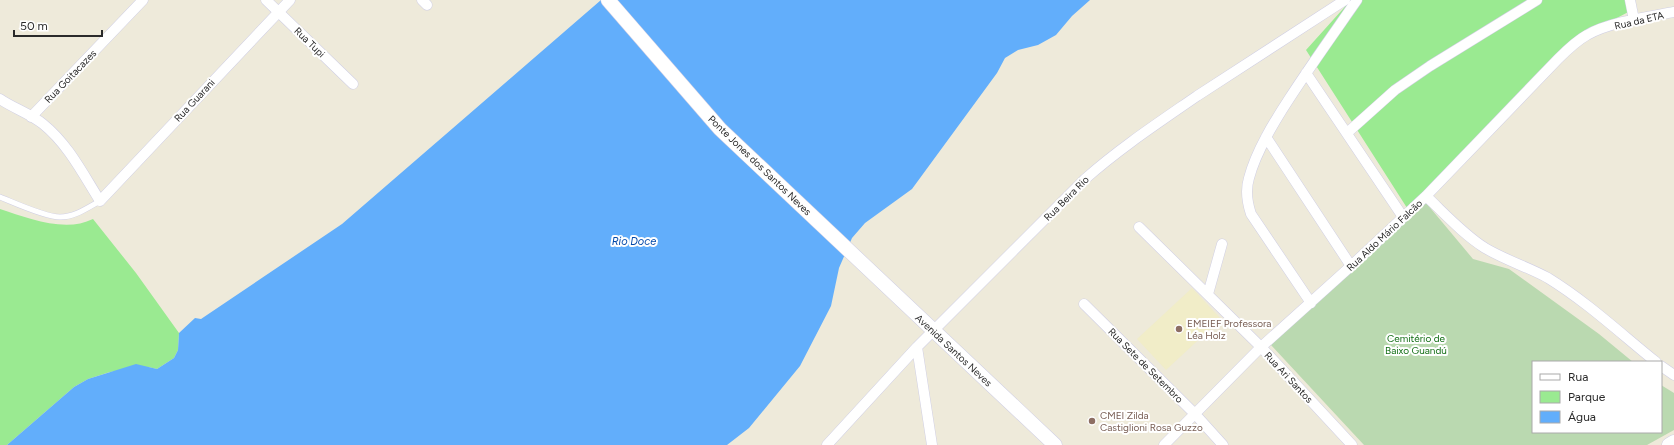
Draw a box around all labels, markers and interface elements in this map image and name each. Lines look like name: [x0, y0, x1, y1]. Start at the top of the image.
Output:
street label: Rua da ETA: [1613, 8, 1665, 32]
scale bar: [14, 12, 102, 38]
text: 50 m: [20, 19, 48, 33]
street label: Rua Tupi: [291, 24, 328, 60]
street label: Rua Goitacazes: [42, 47, 99, 106]
street label: Rua Guarani: [171, 76, 218, 125]
street label: Ponte Jones dos Santos Neves: [705, 113, 814, 218]
street label: Rua Beira Rio: [1041, 173, 1092, 224]
street label: Rua Aldo Mário Falcão: [1344, 197, 1425, 274]
water label: Rio Doce: [612, 235, 656, 248]
street label: Avenida Santos Neves: [913, 311, 995, 390]
place label: EMEIEF Professora Léa Holz: [1187, 317, 1271, 342]
marker: EMEIEF Professora Léa Holz: [1174, 324, 1184, 334]
street label: Rua Sete de Setembro: [1105, 325, 1186, 406]
park label: Cemitério de Baixo Guandú: [1385, 332, 1447, 357]
street label: Rua Ari Santos: [1262, 349, 1316, 406]
legend: [1532, 361, 1662, 433]
text: Rua: [1568, 370, 1588, 384]
text: Parque: [1568, 390, 1606, 404]
place label: CMEI Zilda Castiglioni Rosa Guzzo: [1100, 409, 1203, 434]
text: Água: [1568, 410, 1596, 424]
marker: CMEI Zilda Castiglioni Rosa Guzzo: [1087, 416, 1097, 426]

